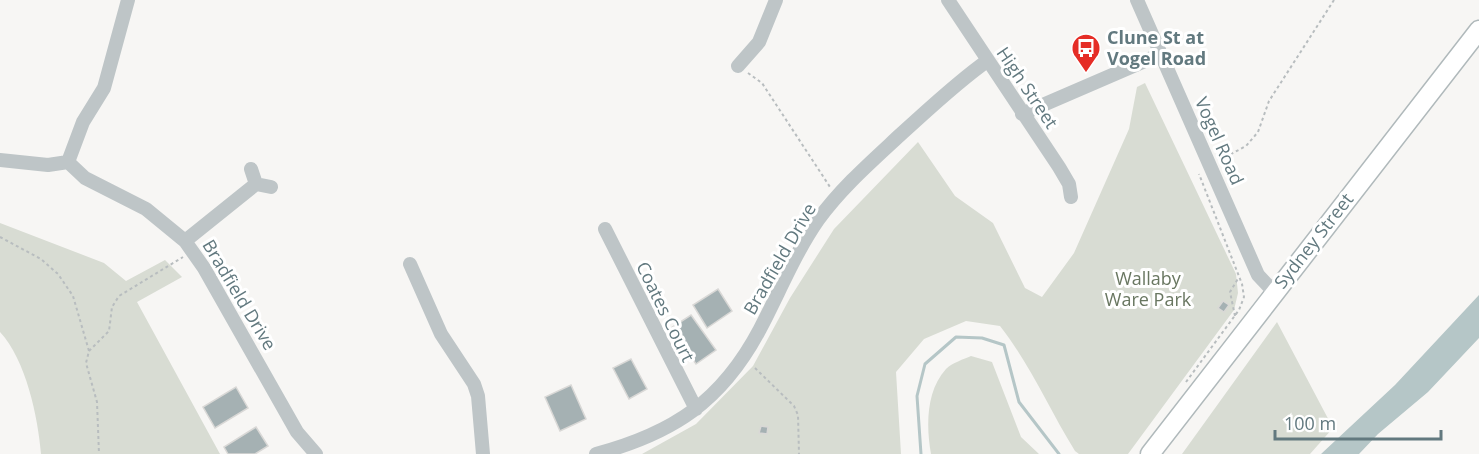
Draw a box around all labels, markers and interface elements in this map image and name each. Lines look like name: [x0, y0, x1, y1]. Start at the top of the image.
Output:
place label: Clune St at Vogel Road: [1107, 25, 1206, 70]
bus stop icon: Clune St at Vogel Road: [1070, 32, 1102, 74]
street label: High Street: [992, 42, 1064, 133]
street label: Vogel Road: [1190, 93, 1250, 188]
street label: Sydney Street: [1268, 188, 1358, 293]
street label: Bradfield Drive: [737, 198, 821, 319]
street label: Bradfield Drive: [197, 235, 282, 354]
street label: Coates Court: [631, 257, 701, 366]
park label: Wallaby Ware Park: [1105, 266, 1192, 311]
scale bar: [1275, 403, 1442, 441]
text: 100 m: [1284, 411, 1336, 435]

